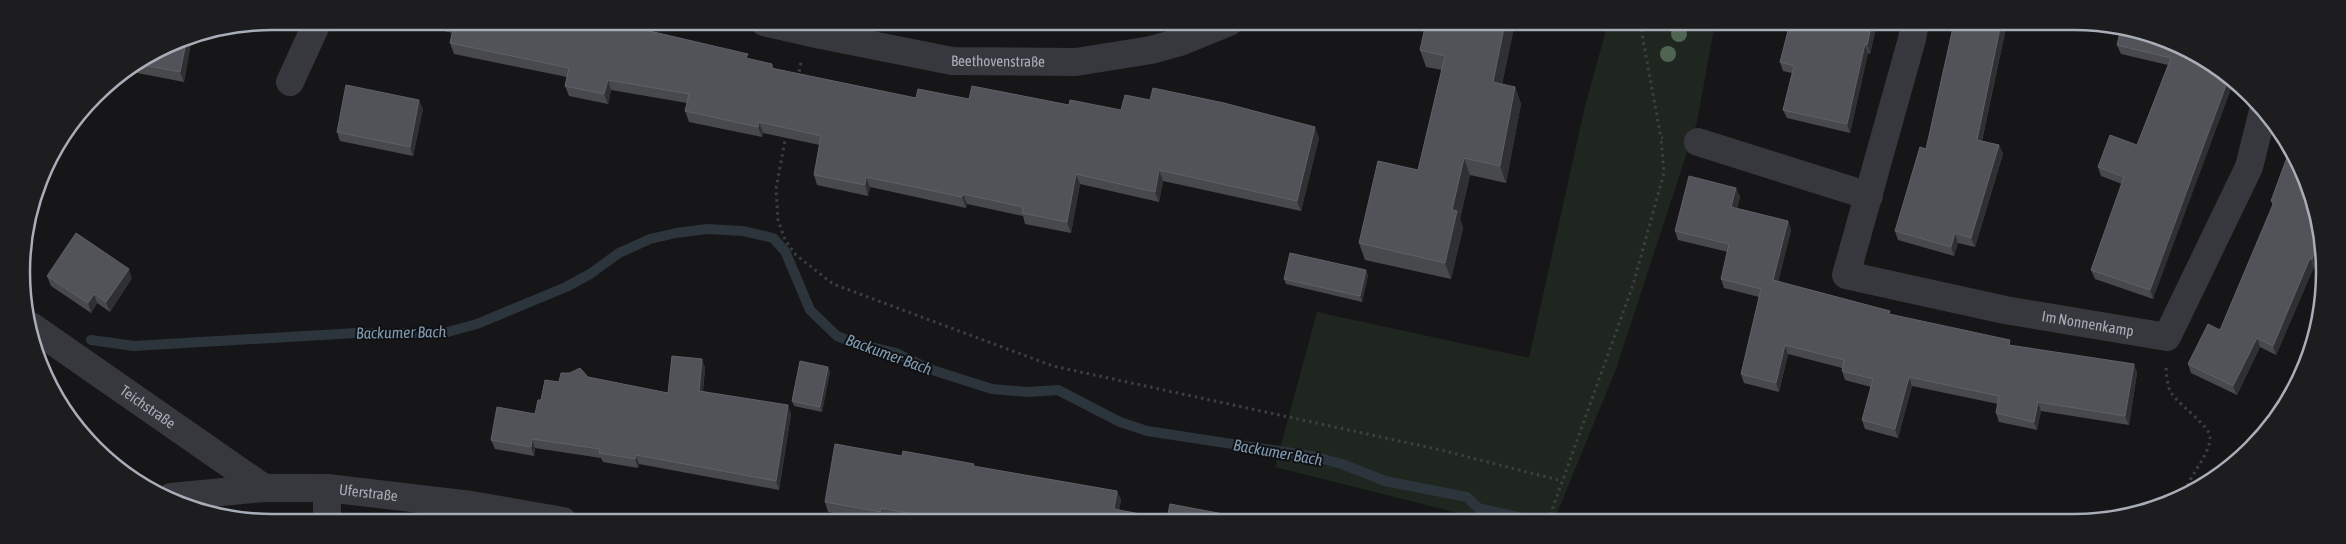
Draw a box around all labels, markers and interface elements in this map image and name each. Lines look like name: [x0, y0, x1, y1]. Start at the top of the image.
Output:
street label: Beethovenstraße: [951, 52, 1045, 70]
street label: Im Nonnenkamp: [2041, 307, 2135, 339]
water label: Backumer Bach: [356, 322, 446, 342]
water label: Backumer Bach: [844, 330, 935, 378]
street label: Teichstraße: [117, 382, 179, 432]
water label: Backumer Bach: [1232, 435, 1324, 469]
street label: Uferstraße: [338, 480, 399, 504]

